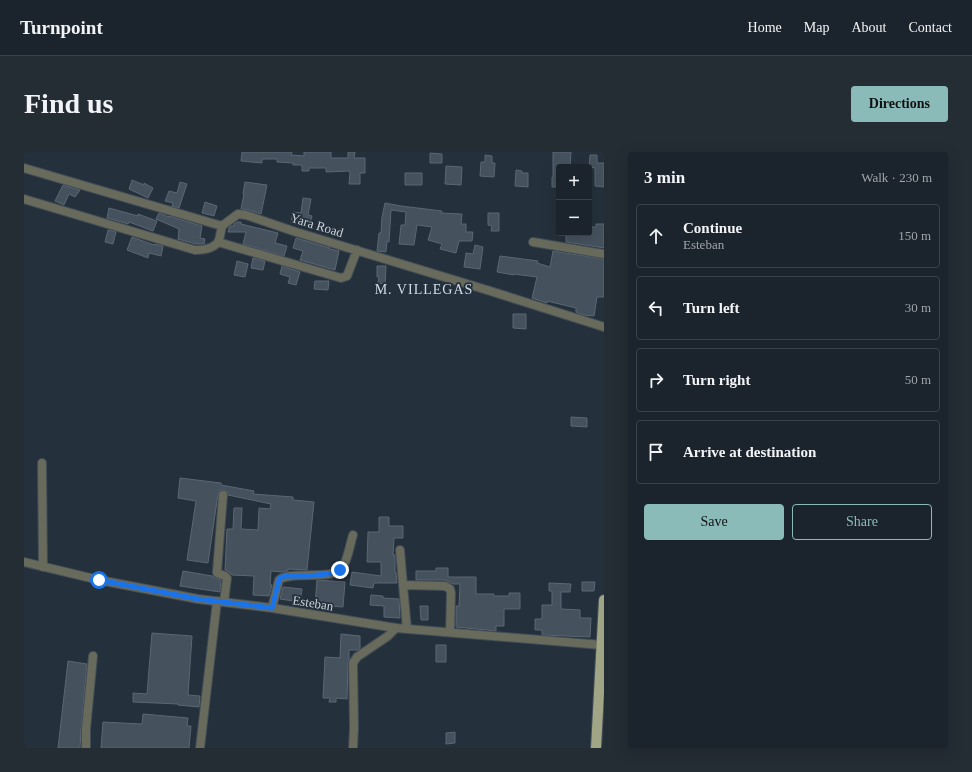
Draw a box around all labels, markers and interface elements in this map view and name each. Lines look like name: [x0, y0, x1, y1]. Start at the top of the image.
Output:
text: Turnpoint: [20, 17, 103, 38]
text: Home: [748, 20, 782, 35]
text: Map: [804, 20, 829, 35]
text: About: [851, 20, 886, 35]
text: Contact: [908, 20, 952, 35]
button: Directions: [851, 86, 948, 122]
text: Find us: [24, 88, 114, 119]
map controls: [556, 164, 592, 236]
button: +: [556, 164, 592, 200]
text: 3 min: [644, 168, 685, 187]
text: Walk · 230 m: [861, 170, 932, 185]
button: −: [556, 200, 592, 236]
street label: Yara Road: [289, 210, 346, 240]
text: Continue: [683, 220, 742, 236]
icon: ahead: [645, 225, 667, 247]
text: 150 m: [898, 228, 931, 243]
text: Esteban: [683, 237, 724, 252]
district label: M. VILLEGAS: [375, 282, 473, 297]
icon: left: [645, 297, 667, 319]
text: Turn left: [683, 300, 740, 316]
text: 30 m: [905, 300, 931, 315]
icon: right: [645, 369, 667, 391]
text: Turn right: [683, 372, 750, 388]
text: 50 m: [905, 372, 931, 387]
icon: arrive: [645, 441, 667, 463]
text: Arrive at destination: [683, 444, 816, 460]
button: Save: [644, 504, 784, 540]
button: Share: [792, 504, 932, 540]
route end: [331, 561, 349, 579]
route start: [90, 571, 108, 589]
street label: Esteban: [292, 592, 335, 614]

